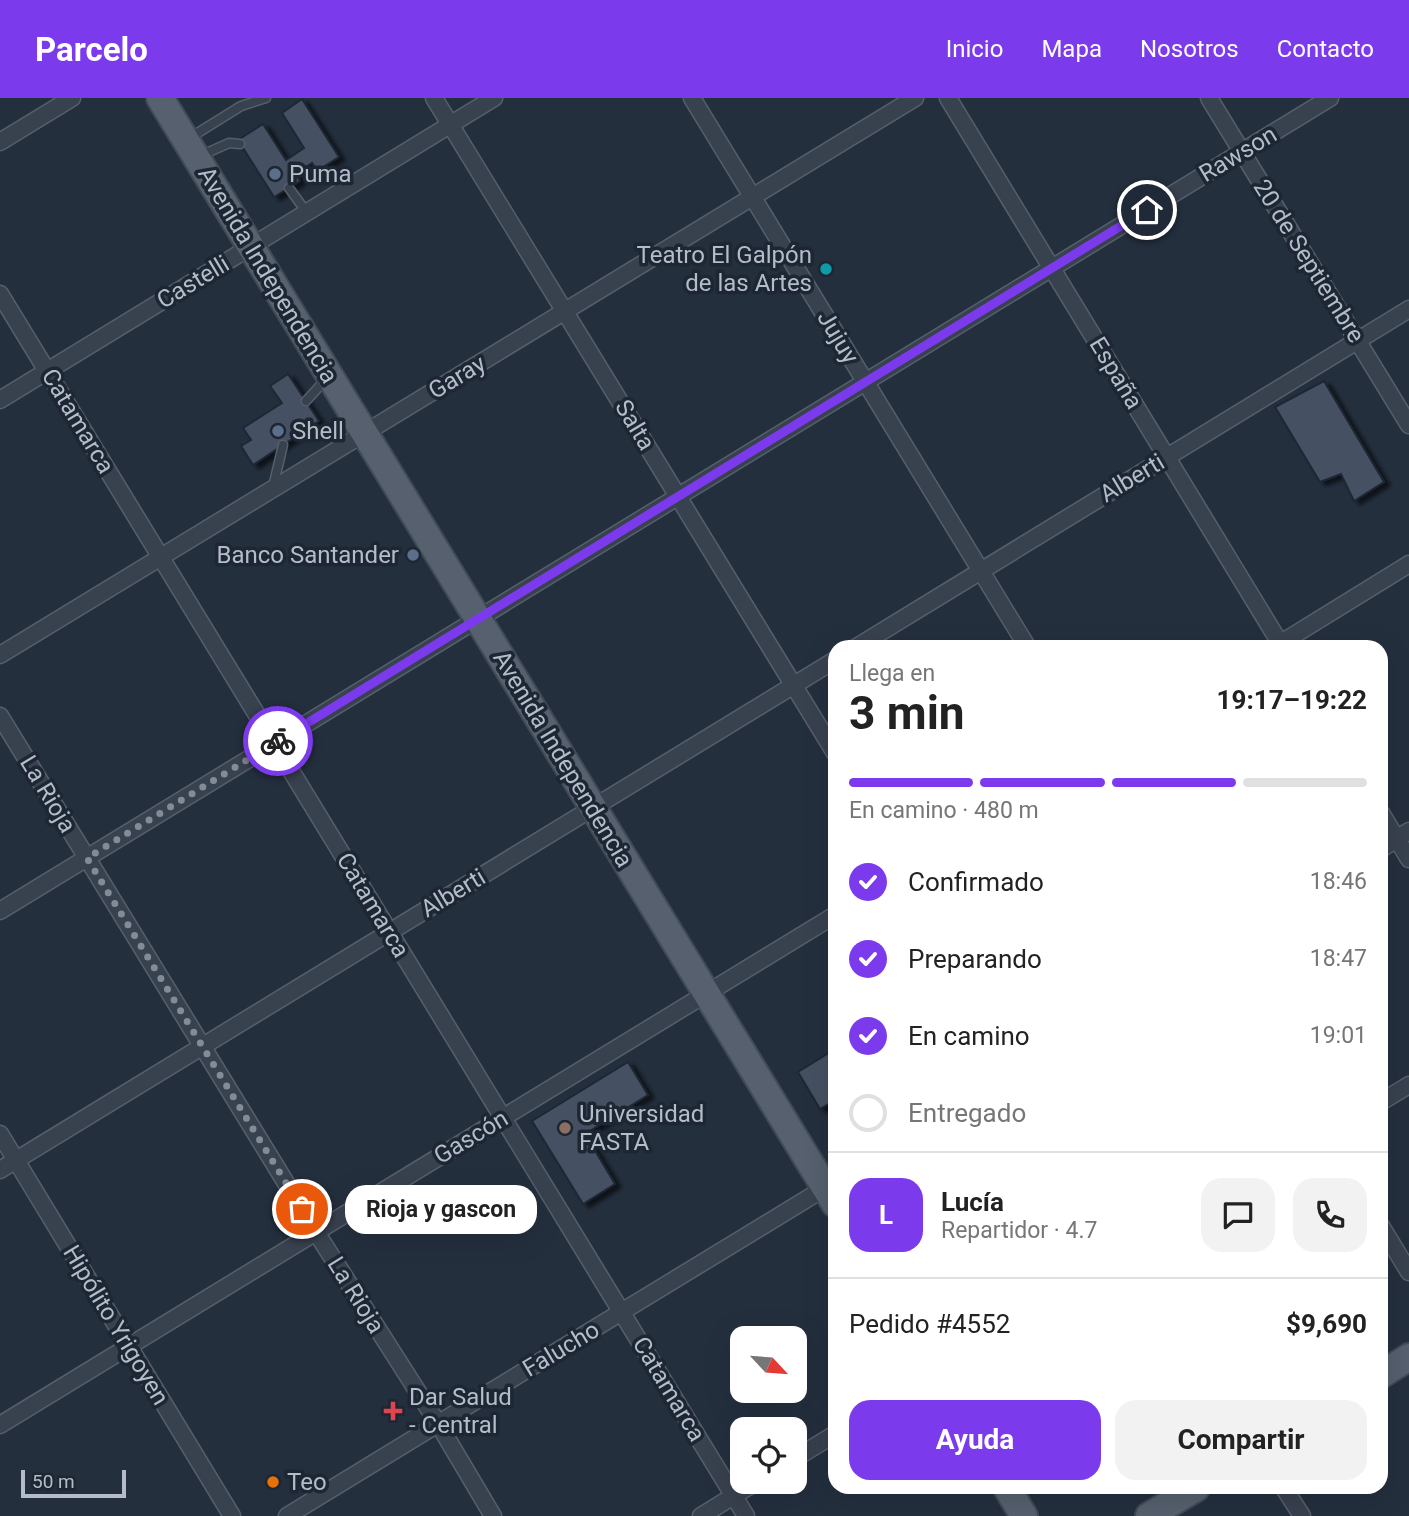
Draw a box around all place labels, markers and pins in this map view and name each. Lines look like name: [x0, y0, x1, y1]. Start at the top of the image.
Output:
place label: Puma: [289, 160, 351, 188]
marker: Puma: [267, 166, 283, 182]
pin: [1117, 180, 1177, 240]
place label: Teatro El Galpón de las Artes: [637, 241, 812, 297]
marker: Teatro El Galpón de las Artes: [818, 261, 834, 277]
place label: Shell: [292, 417, 344, 445]
marker: Shell: [270, 423, 286, 439]
place label: Banco Santander: [216, 541, 399, 569]
marker: Banco Santander: [405, 547, 421, 563]
place label: Universidad FASTA: [579, 1100, 704, 1156]
marker: Universidad FASTA: [557, 1120, 573, 1136]
pin: [272, 1179, 332, 1239]
callout: Rioja y gascon: [344, 1184, 536, 1234]
place label: Dar Salud - Central: [409, 1383, 512, 1439]
marker: Dar Salud - Central: [383, 1401, 403, 1421]
place label: Teo: [287, 1468, 327, 1496]
marker: Teo: [265, 1474, 281, 1490]

